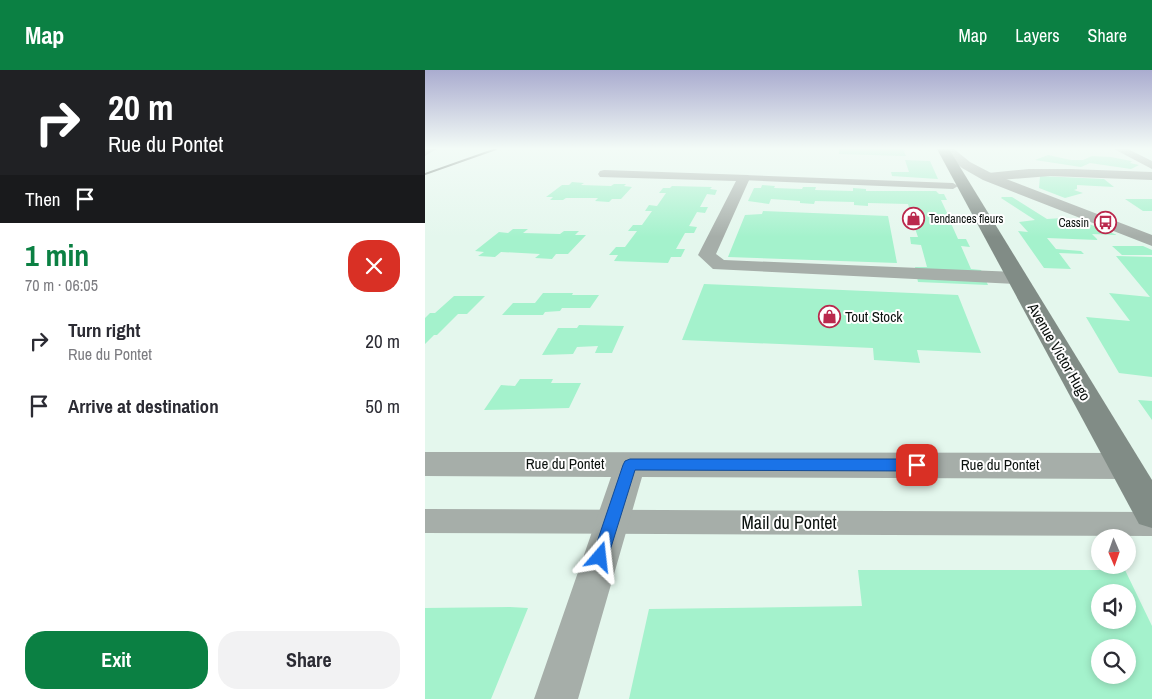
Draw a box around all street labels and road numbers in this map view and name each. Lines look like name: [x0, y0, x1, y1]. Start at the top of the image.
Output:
street label: Avenue Victor Hugo: [1022, 298, 1096, 405]
street label: Rue du Pontet: [526, 453, 605, 474]
street label: Rue du Pontet: [961, 454, 1040, 475]
street label: Mail du Pontet: [741, 510, 837, 535]

